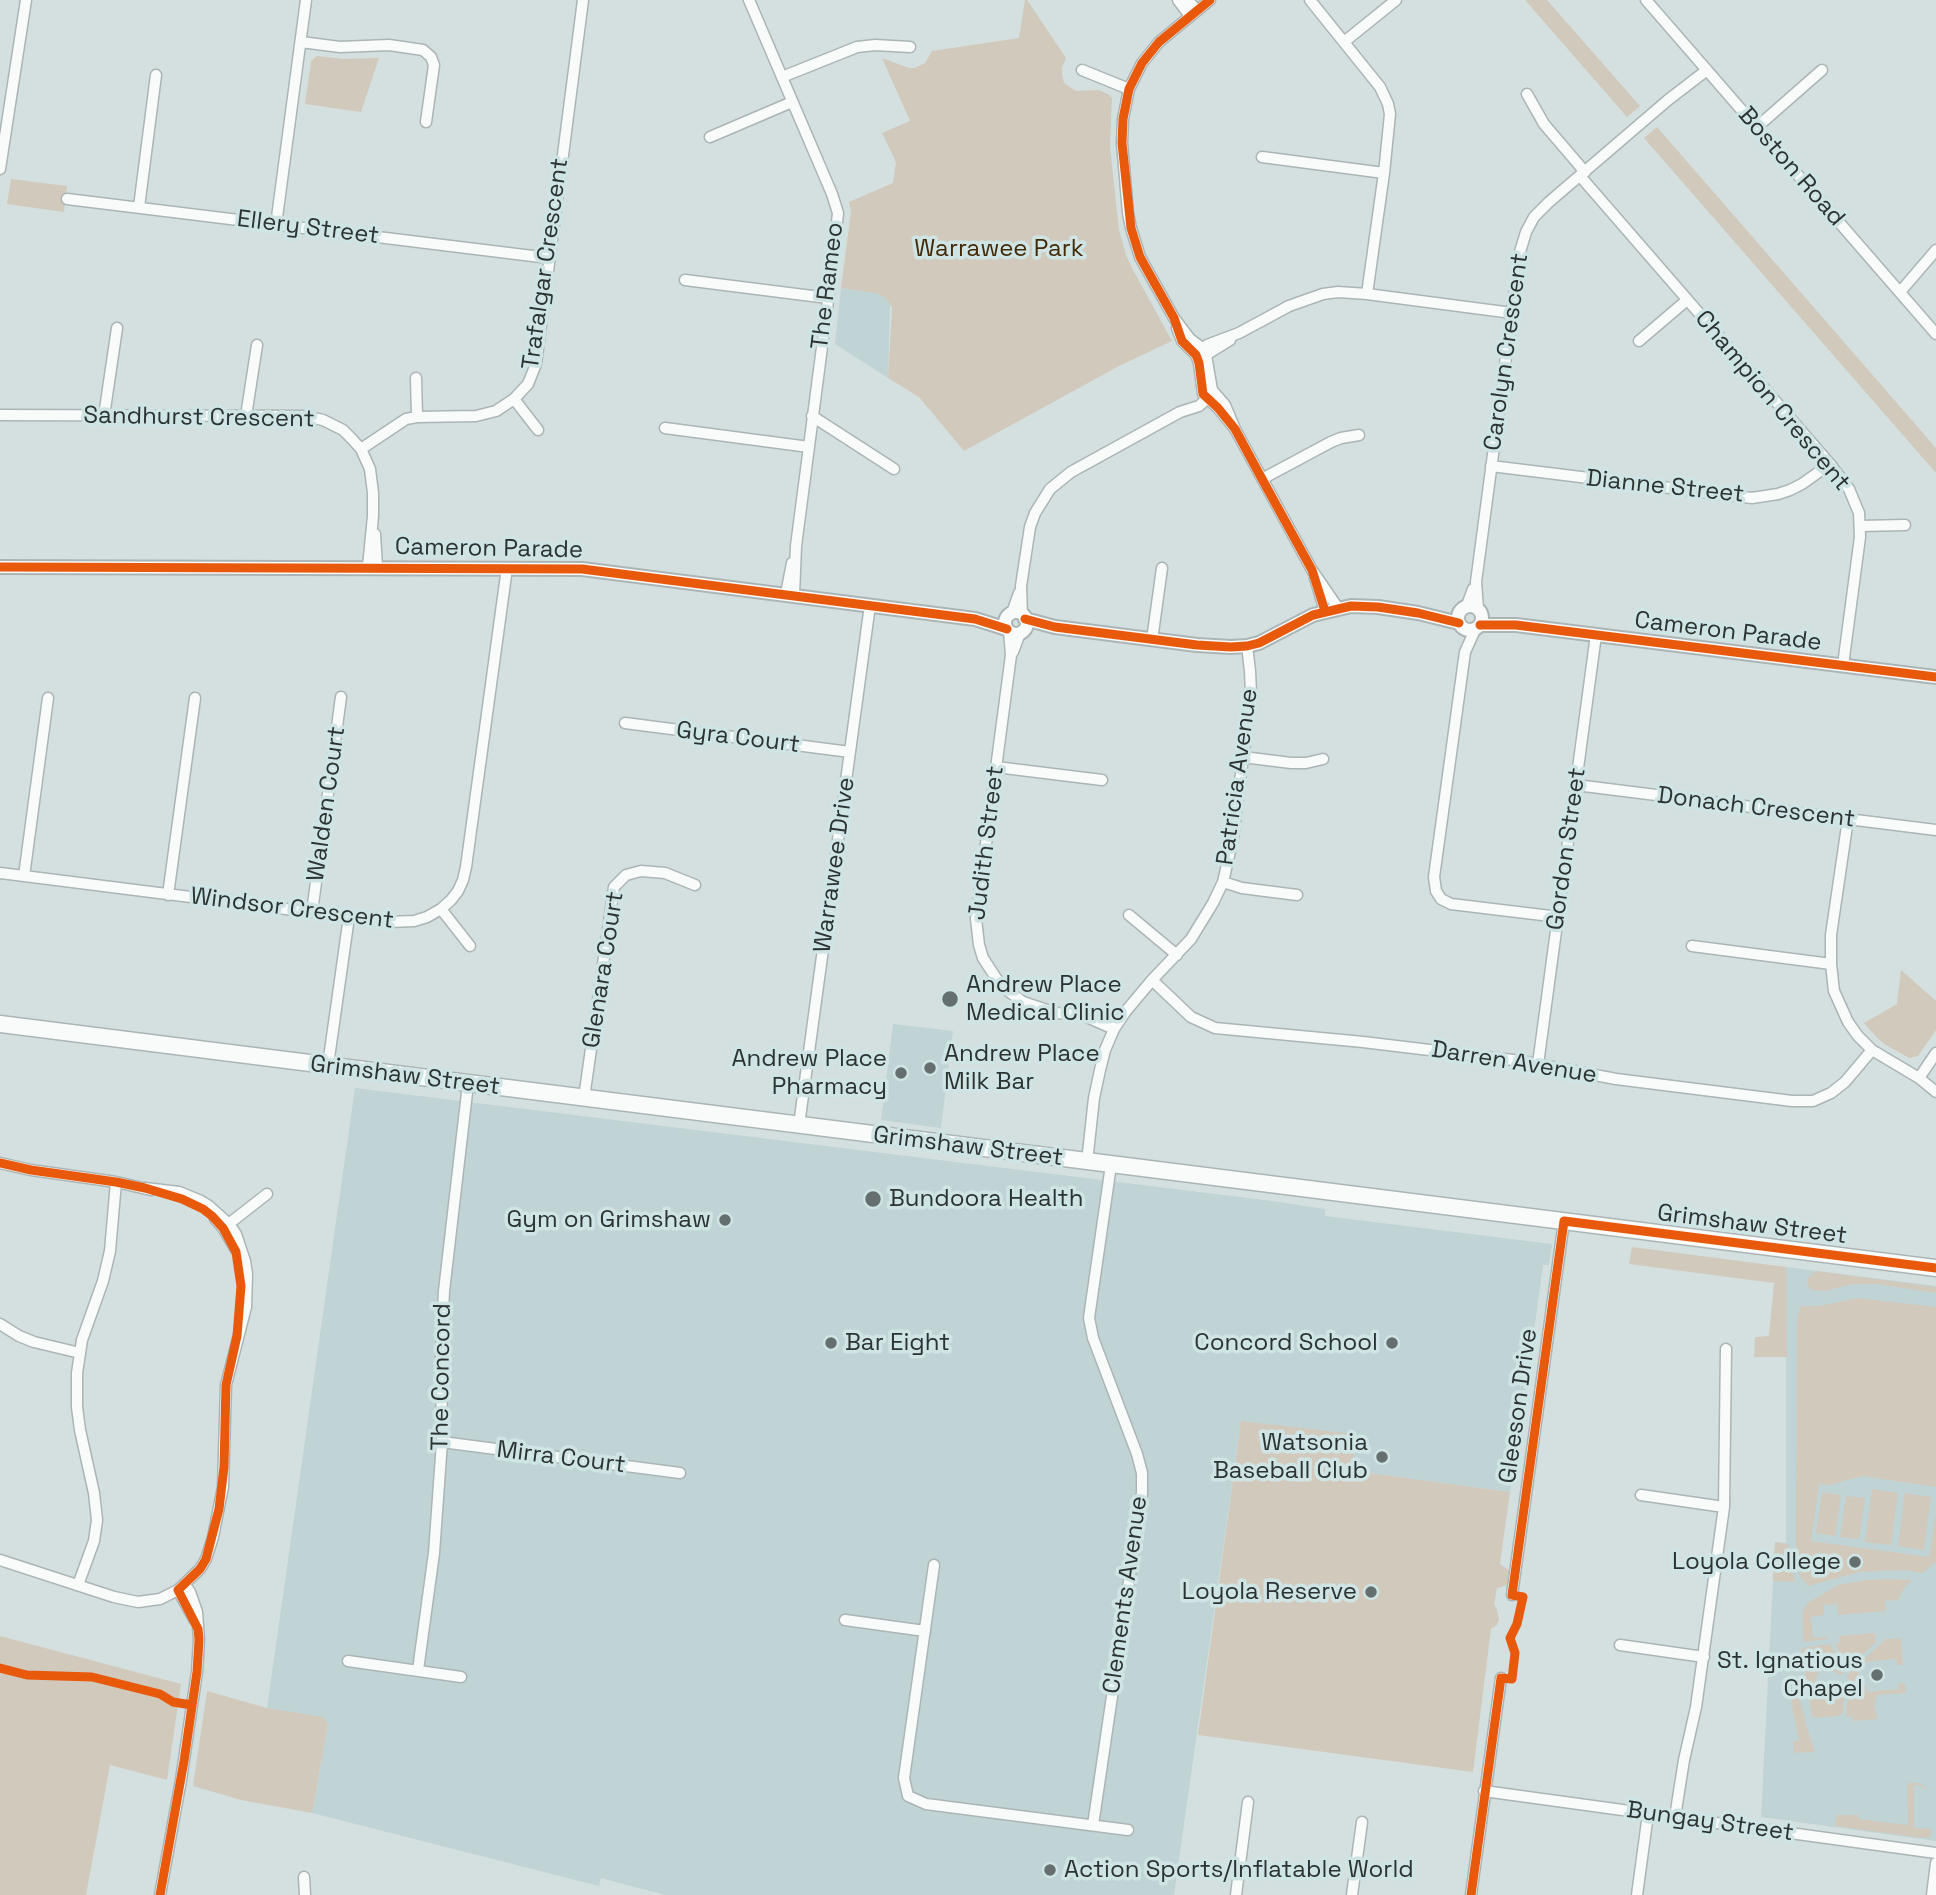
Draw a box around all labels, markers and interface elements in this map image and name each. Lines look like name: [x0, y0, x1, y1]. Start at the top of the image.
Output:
street label: Boston Road: [1731, 102, 1851, 232]
street label: Trafalgar Crescent: [517, 156, 575, 372]
street label: Ellery Street: [235, 205, 381, 251]
street label: The Rameo: [806, 221, 850, 351]
park label: Warrawee Park: [914, 235, 1084, 263]
street label: Carolyn Crescent: [1479, 251, 1535, 453]
street label: Champion Crescent: [1688, 305, 1856, 497]
street label: Sandhurst Crescent: [83, 402, 315, 434]
street label: Dianne Street: [1585, 464, 1745, 510]
street label: Cameron Parade: [395, 533, 583, 565]
street label: Cameron Parade: [1633, 606, 1823, 658]
street label: Patricia Avenue: [1211, 687, 1265, 867]
street label: Gyra Court: [675, 716, 801, 760]
street label: Walden Court: [302, 725, 352, 883]
street label: Judith Street: [963, 764, 1011, 922]
street label: Gordon Street: [1541, 766, 1593, 932]
street label: Warrawee Drive: [808, 775, 862, 955]
street label: Donach Crescent: [1655, 782, 1857, 834]
street label: Windsor Crescent: [189, 882, 395, 936]
street label: Glenara Court: [577, 890, 631, 1050]
place label: Andrew Place Medical Clinic: [966, 971, 1125, 1027]
marker: Andrew Place Medical Clinic: [940, 989, 960, 1009]
street label: Darren Avenue: [1429, 1036, 1599, 1090]
place label: Andrew Place Milk Bar: [944, 1040, 1100, 1096]
place label: Andrew Place Pharmacy: [731, 1045, 887, 1101]
street label: Grimshaw Street: [308, 1050, 502, 1102]
marker: Andrew Place Milk Bar: [922, 1060, 938, 1076]
marker: Andrew Place Pharmacy: [893, 1065, 909, 1081]
street label: Grimshaw Street: [871, 1121, 1065, 1173]
place label: Bundoora Health: [889, 1185, 1083, 1213]
marker: Bundoora Health: [863, 1189, 883, 1209]
street label: Grimshaw Street: [1655, 1199, 1849, 1251]
place label: Gym on Grimshaw: [506, 1206, 711, 1234]
marker: Gym on Grimshaw: [717, 1212, 733, 1228]
street label: The Concord: [426, 1303, 458, 1451]
street label: Gleeson Drive: [1494, 1327, 1544, 1485]
place label: Bar Eight: [845, 1329, 950, 1357]
place label: Concord School: [1194, 1329, 1378, 1357]
marker: Bar Eight: [823, 1335, 839, 1351]
marker: Concord School: [1384, 1335, 1400, 1351]
place label: Watsonia Baseball Club: [1213, 1429, 1368, 1485]
street label: Mirra Court: [495, 1436, 627, 1480]
marker: Watsonia Baseball Club: [1374, 1449, 1390, 1465]
street label: Clements Avenue: [1098, 1494, 1154, 1696]
place label: Loyola College: [1672, 1548, 1841, 1576]
marker: Loyola College: [1847, 1554, 1863, 1570]
place label: Loyola Reserve: [1182, 1578, 1357, 1606]
marker: Loyola Reserve: [1363, 1584, 1379, 1600]
place label: St. Ignatious Chapel: [1717, 1647, 1863, 1703]
marker: St. Ignatious Chapel: [1869, 1667, 1885, 1683]
street label: Bungay Street: [1625, 1796, 1795, 1848]
place label: Action Sports/Inflatable World: [1064, 1856, 1414, 1884]
marker: Action Sports/Inflatable World: [1042, 1862, 1058, 1878]

